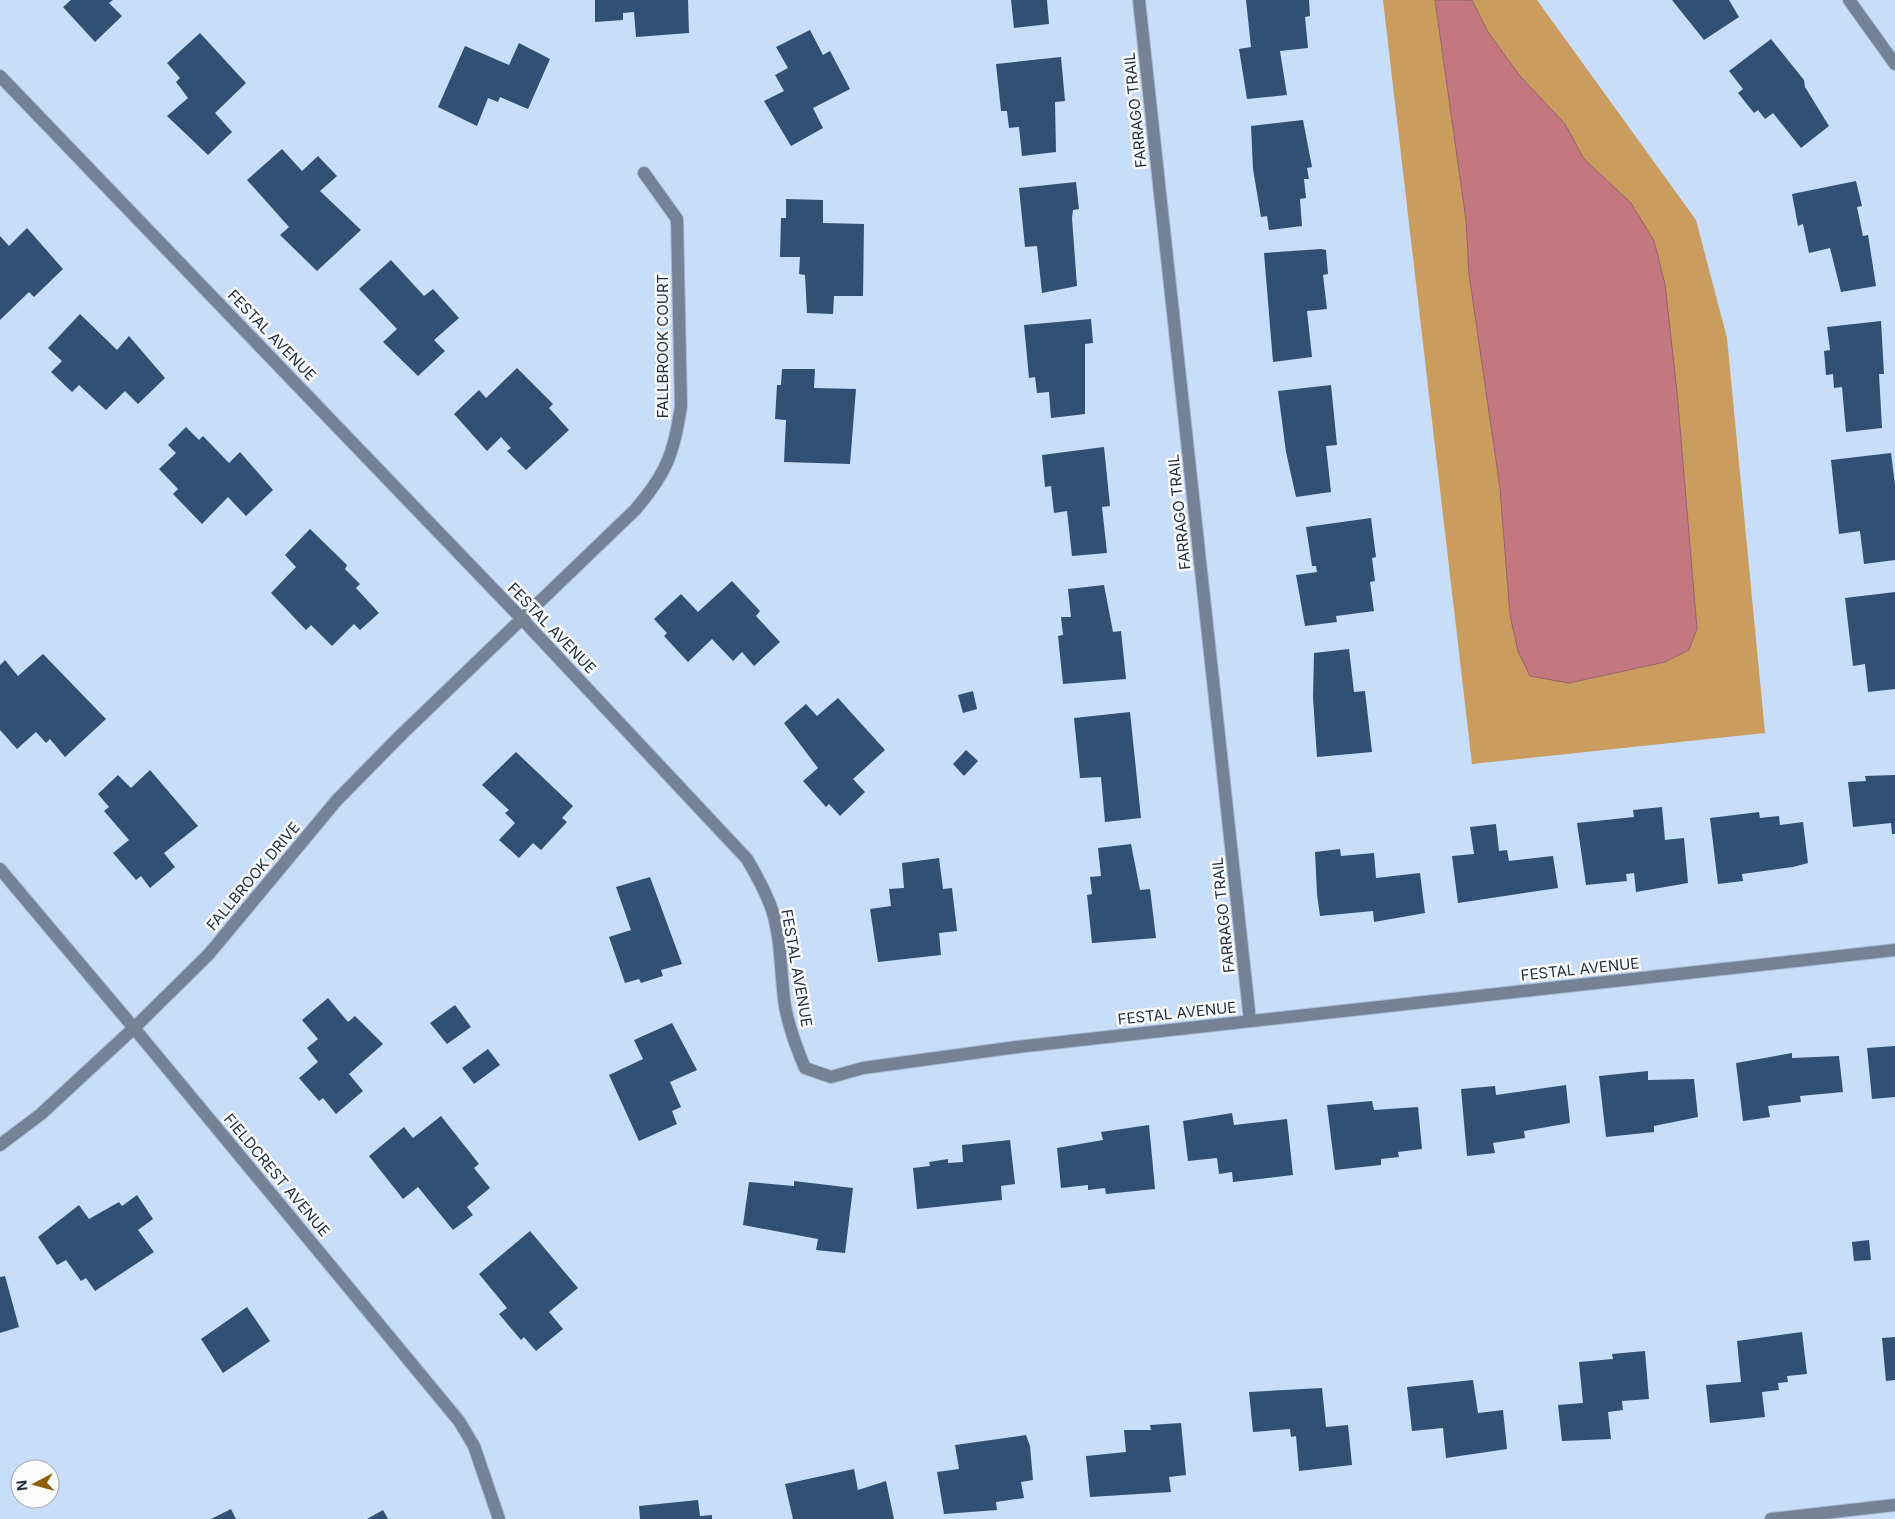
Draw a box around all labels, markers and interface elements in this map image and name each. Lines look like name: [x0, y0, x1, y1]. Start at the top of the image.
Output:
street label: FARRAGO TRAIL: [1119, 51, 1151, 169]
street label: FALLBROOK COURT: [653, 274, 672, 418]
street label: FESTAL AVENUE: [224, 286, 320, 384]
street label: FARRAGO TRAIL: [1163, 453, 1195, 571]
street label: FESTAL AVENUE: [504, 579, 600, 677]
street label: FALLBROOK DRIVE: [202, 818, 304, 934]
street label: FARRAGO TRAIL: [1207, 856, 1239, 974]
street label: FESTAL AVENUE: [777, 908, 817, 1028]
street label: FESTAL AVENUE: [1520, 953, 1640, 985]
street label: FESTAL AVENUE: [1117, 997, 1237, 1029]
street label: FIELDCREST AVENUE: [220, 1110, 334, 1240]
north arrow: [10, 1459, 60, 1509]
text: N: [13, 1479, 31, 1492]

